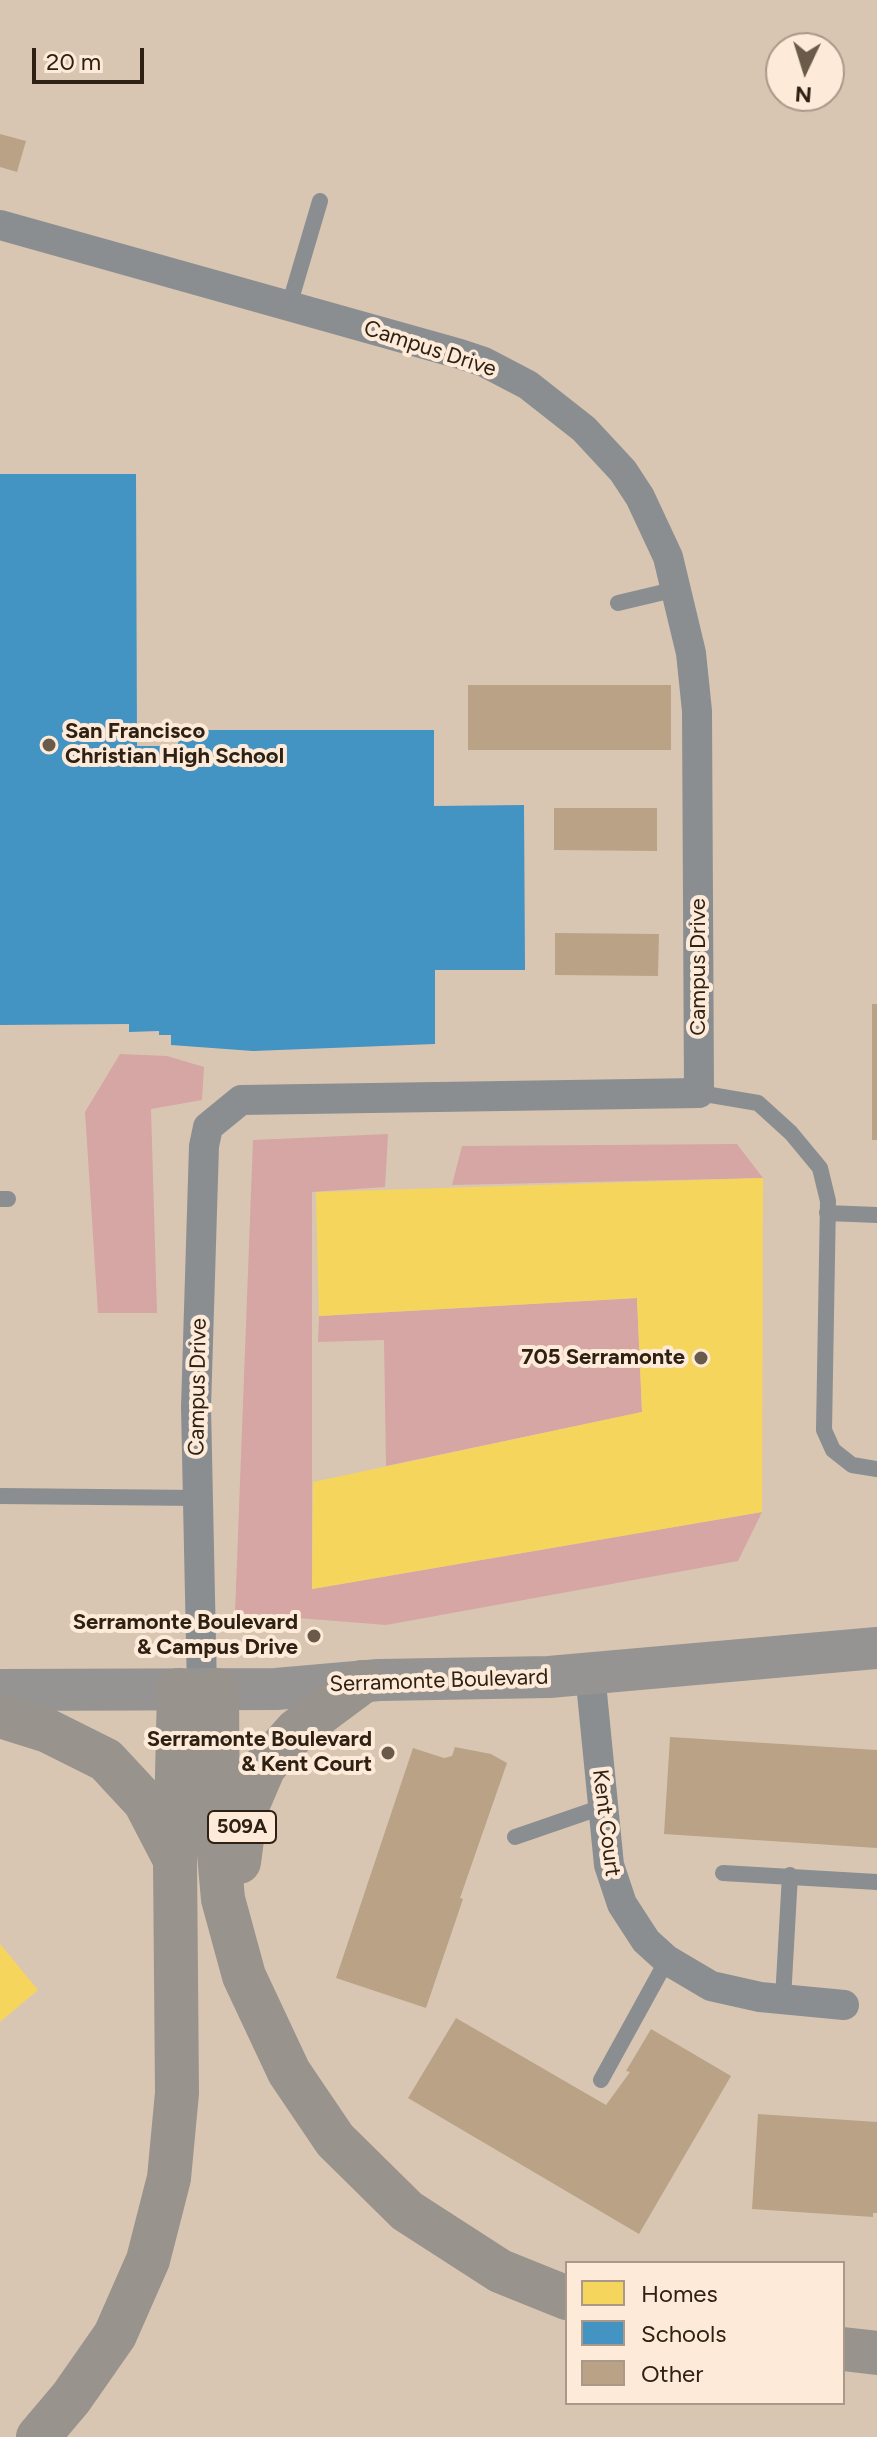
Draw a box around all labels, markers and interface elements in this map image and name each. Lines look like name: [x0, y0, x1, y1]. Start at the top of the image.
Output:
scale bar: [36, 32, 148, 82]
north arrow: [765, 32, 845, 112]
text: 20 m: [46, 47, 101, 76]
text: N: [794, 80, 813, 109]
street label: Campus Drive: [360, 315, 500, 383]
place label: San Francisco Christian High School: [65, 719, 284, 770]
marker: San Francisco Christian High School: [40, 736, 58, 754]
street label: Campus Drive: [686, 898, 712, 1036]
street label: Campus Drive: [184, 1318, 212, 1456]
place label: 705 Serramonte: [521, 1345, 685, 1371]
marker: 705 Serramonte: [692, 1349, 710, 1367]
place label: Serramonte Boulevard & Campus Drive: [73, 1610, 298, 1662]
marker: Serramonte Boulevard & Campus Drive: [305, 1627, 323, 1645]
street label: Serramonte Boulevard: [329, 1664, 549, 1698]
place label: Serramonte Boulevard & Kent Court: [147, 1727, 372, 1778]
marker: Serramonte Boulevard & Kent Court: [379, 1744, 397, 1762]
street label: Kent Court: [586, 1768, 626, 1878]
road number: 509A: [208, 1811, 276, 1843]
legend: [565, 2261, 845, 2405]
text: Homes: [641, 2279, 718, 2308]
text: Schools: [641, 2319, 726, 2348]
text: Other: [641, 2359, 703, 2388]

